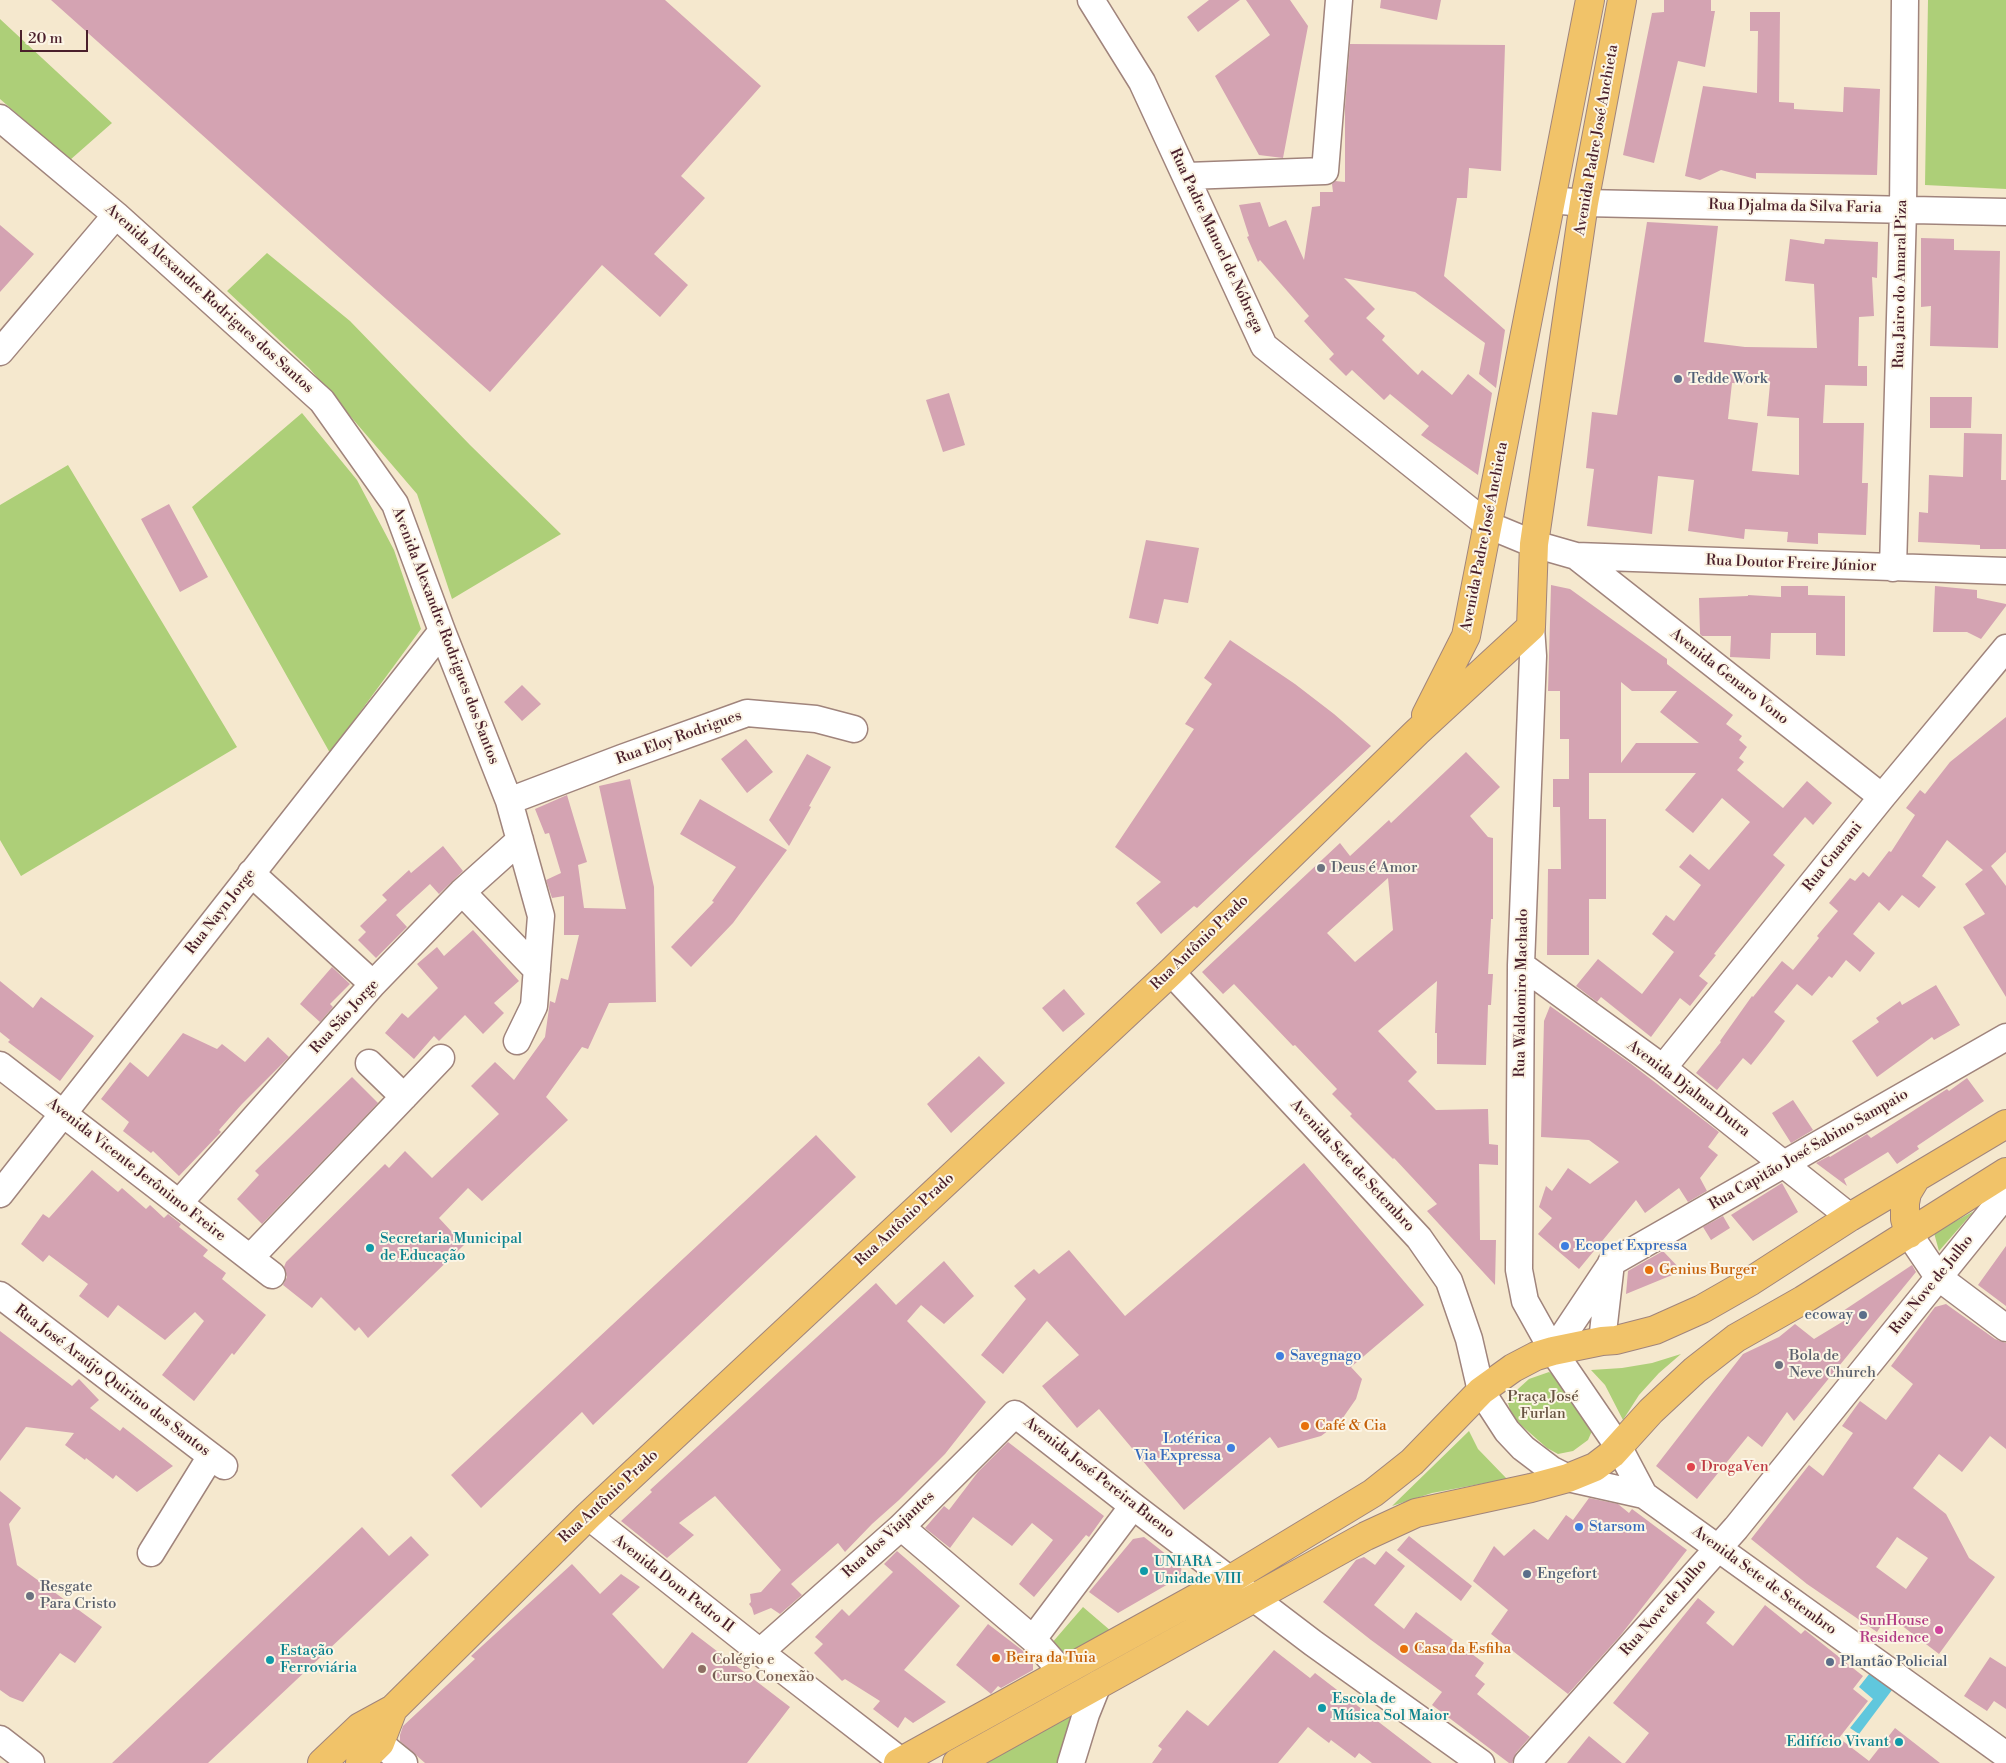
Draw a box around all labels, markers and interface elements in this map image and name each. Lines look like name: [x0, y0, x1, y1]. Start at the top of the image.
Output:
scale bar: [22, 20, 90, 52]
text: 20 m: [28, 29, 63, 48]
street label: Avenida Padre José Anchieta: [1571, 43, 1623, 237]
street label: Rua Padre Manoel de Nóbrega: [1165, 146, 1267, 336]
street label: Rua Djalma da Silva Faria: [1708, 196, 1882, 218]
street label: Rua Jairo do Amaral Piza: [1891, 199, 1911, 369]
street label: Avenida Alexandre Rodrigues dos Santos: [101, 201, 317, 397]
place label: Tedde Work: [1688, 370, 1768, 388]
marker: Tedde Work: [1672, 373, 1684, 385]
street label: Avenida Padre José Anchieta: [1458, 440, 1512, 634]
street label: Avenida Alexandre Rodrigues dos Santos: [387, 505, 503, 767]
street label: Rua Doutor Freire Júnior: [1705, 552, 1877, 576]
street label: Avenida Genaro Vono: [1666, 625, 1792, 729]
street label: Rua Eloy Rodrigues: [614, 707, 744, 769]
street label: Rua Guarani: [1799, 818, 1867, 896]
place label: Deus é Amor: [1331, 859, 1417, 877]
marker: Deus é Amor: [1315, 862, 1327, 874]
street label: Rua Nayn Jorge: [182, 866, 260, 958]
street label: Rua Antônio Prado: [1147, 892, 1253, 994]
street label: Rua Waldomiro Machado: [1512, 908, 1532, 1078]
street label: Rua São Jorge: [307, 976, 383, 1058]
street label: Avenida Djalma Dutra: [1623, 1037, 1753, 1141]
street label: Rua Capitão José Sabino Sampaio: [1706, 1086, 1912, 1214]
street label: Avenida Vicente Jerônimo Freire: [43, 1095, 229, 1245]
street label: Avenida Sete de Setembro: [1286, 1096, 1418, 1236]
street label: Rua Antônio Prado: [852, 1169, 958, 1271]
place label: Secretaria Municipal de Educação: [380, 1230, 522, 1265]
street label: Rua Nove de Julho: [1886, 1232, 1978, 1338]
place label: Ecopet Expressa: [1575, 1237, 1687, 1255]
marker: Ecopet Expressa: [1559, 1240, 1571, 1252]
marker: Secretaria Municipal de Educação: [364, 1242, 376, 1254]
place label: Genius Burger: [1659, 1261, 1757, 1279]
marker: Genius Burger: [1643, 1264, 1655, 1276]
street label: Rua José Araújo Quirino dos Santos: [11, 1302, 213, 1460]
place label: ecoway: [1804, 1306, 1853, 1324]
marker: ecoway: [1857, 1309, 1869, 1321]
place label: Savegnago: [1290, 1347, 1361, 1365]
place label: Bola de Neve Church: [1789, 1347, 1876, 1382]
marker: Savegnago: [1274, 1350, 1286, 1362]
marker: Bola de Neve Church: [1773, 1359, 1785, 1371]
park label: Praça José Furlan: [1507, 1388, 1579, 1423]
street label: Avenida José Pereira Bueno: [1020, 1414, 1178, 1542]
place label: Café & Cia: [1315, 1417, 1387, 1435]
marker: Café & Cia: [1299, 1420, 1311, 1432]
place label: Lotérica Via Expressa: [1134, 1430, 1221, 1465]
marker: Lotérica Via Expressa: [1225, 1442, 1237, 1454]
street label: Rua Antônio Prado: [556, 1446, 662, 1548]
place label: DrogaVen: [1701, 1458, 1769, 1476]
marker: DrogaVen: [1685, 1461, 1697, 1473]
street label: Rua dos Viajantes: [839, 1488, 939, 1582]
place label: Starsom: [1589, 1518, 1645, 1536]
marker: Starsom: [1573, 1521, 1585, 1533]
street label: Avenida Sete de Setembro: [1688, 1523, 1840, 1639]
street label: Avenida Dom Pedro II: [609, 1531, 737, 1637]
place label: UNIARA - Unidade VIII: [1154, 1553, 1242, 1588]
street label: Rua Nove de Julho: [1617, 1556, 1711, 1660]
marker: UNIARA - Unidade VIII: [1138, 1565, 1150, 1577]
place label: Engefort: [1537, 1565, 1597, 1583]
marker: Engefort: [1521, 1568, 1533, 1580]
place label: Resgate Para Cristo: [40, 1578, 116, 1613]
marker: Resgate Para Cristo: [24, 1590, 36, 1602]
place label: SunHouse Residence: [1859, 1612, 1929, 1647]
marker: SunHouse Residence: [1933, 1624, 1945, 1636]
place label: Casa da Esfiha: [1414, 1640, 1511, 1658]
place label: Estação Ferroviária: [280, 1642, 357, 1677]
marker: Casa da Esfiha: [1398, 1643, 1410, 1655]
place label: Beira da Tuia: [1006, 1649, 1096, 1667]
place label: Colégio e Curso Conexão: [712, 1651, 815, 1686]
marker: Beira da Tuia: [990, 1652, 1002, 1664]
place label: Plantão Policial: [1840, 1653, 1948, 1671]
marker: Estação Ferroviária: [264, 1654, 276, 1666]
marker: Plantão Policial: [1824, 1656, 1836, 1668]
marker: Colégio e Curso Conexão: [696, 1663, 708, 1675]
place label: Escola de Música Sol Maior: [1332, 1690, 1449, 1725]
marker: Escola de Música Sol Maior: [1316, 1702, 1328, 1714]
place label: Edifício Vivant: [1786, 1733, 1889, 1751]
marker: Edifício Vivant: [1893, 1736, 1905, 1748]

